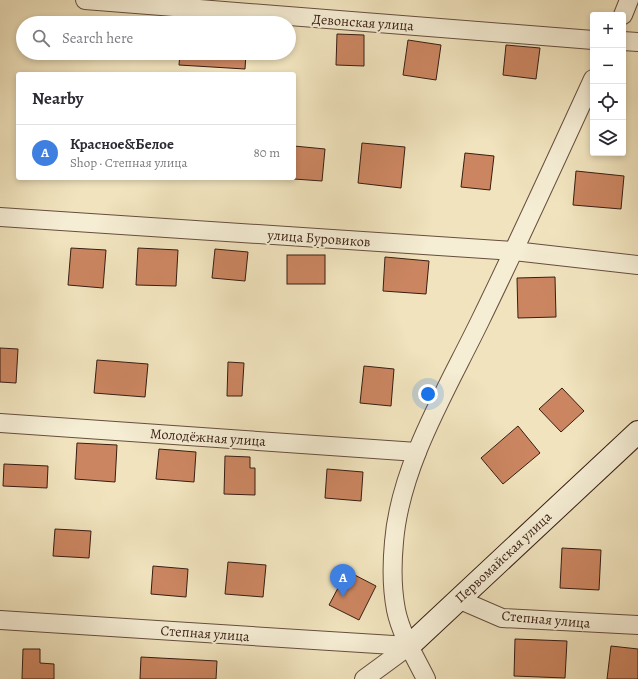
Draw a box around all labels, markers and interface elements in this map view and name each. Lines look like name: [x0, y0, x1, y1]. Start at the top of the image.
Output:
street label: Девонская улица: [311, 9, 415, 36]
map controls: [590, 12, 626, 156]
button: +: [590, 12, 626, 48]
search box: [16, 16, 296, 60]
icon: search: [30, 27, 52, 49]
text: Search here: [62, 28, 133, 48]
button: −: [590, 48, 626, 84]
button: locate: [590, 84, 626, 120]
text: Nearby: [32, 87, 83, 110]
button: layers: [590, 120, 626, 156]
text: Красное&Белое: [70, 134, 174, 154]
text: A: [41, 144, 49, 161]
text: 80 m: [253, 144, 280, 161]
text: Shop · Степная улица: [70, 154, 188, 171]
street label: улица Буровиков: [266, 225, 371, 252]
your location: [418, 384, 438, 404]
street label: Молодёжная улица: [149, 424, 267, 451]
street label: Первомайская улица: [451, 507, 556, 607]
pin: A: [330, 564, 356, 597]
street label: Степная улица: [501, 606, 592, 633]
street label: Степная улица: [160, 621, 251, 646]

